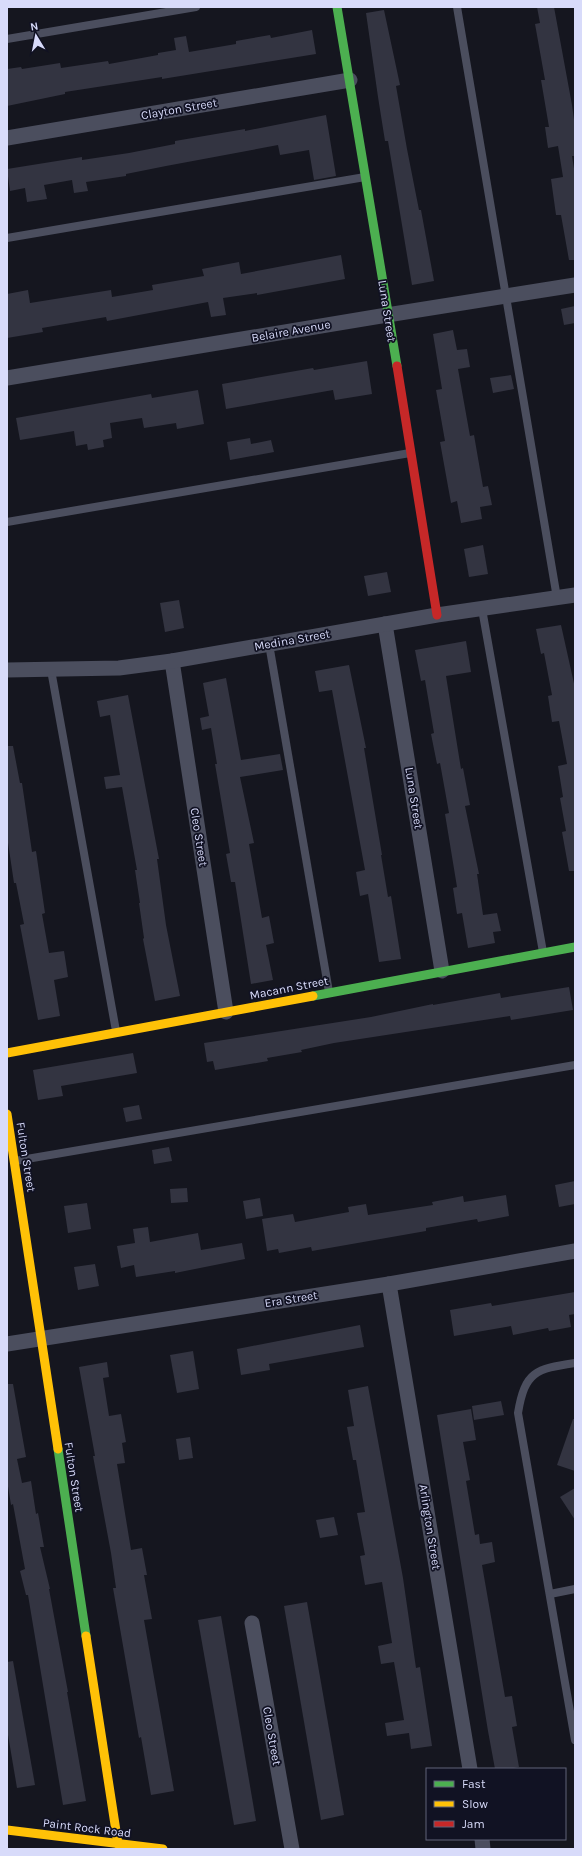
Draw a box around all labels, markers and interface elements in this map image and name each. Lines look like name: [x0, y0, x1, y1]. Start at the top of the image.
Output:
north arrow: [16, 16, 56, 56]
text: N: [29, 20, 39, 34]
street label: Clayton Street: [140, 95, 219, 123]
street label: Luna Street: [375, 279, 399, 343]
street label: Belaire Avenue: [250, 317, 332, 345]
street label: Medina Street: [253, 626, 331, 654]
street label: Luna Street: [402, 766, 426, 830]
street label: Cleo Street: [187, 807, 211, 868]
street label: Macann Street: [248, 973, 330, 1002]
street label: Fulton Street: [14, 1121, 39, 1194]
street label: Era Street: [263, 1288, 319, 1310]
street label: Fulton Street: [62, 1441, 87, 1514]
street label: Arlington Street: [416, 1483, 444, 1571]
street label: Cleo Street: [260, 1706, 284, 1767]
legend: [426, 1768, 566, 1840]
text: Fast: [462, 1777, 486, 1791]
text: Slow: [462, 1797, 488, 1811]
street label: Paint Rock Road: [42, 1816, 132, 1840]
text: Jam: [462, 1817, 485, 1831]

